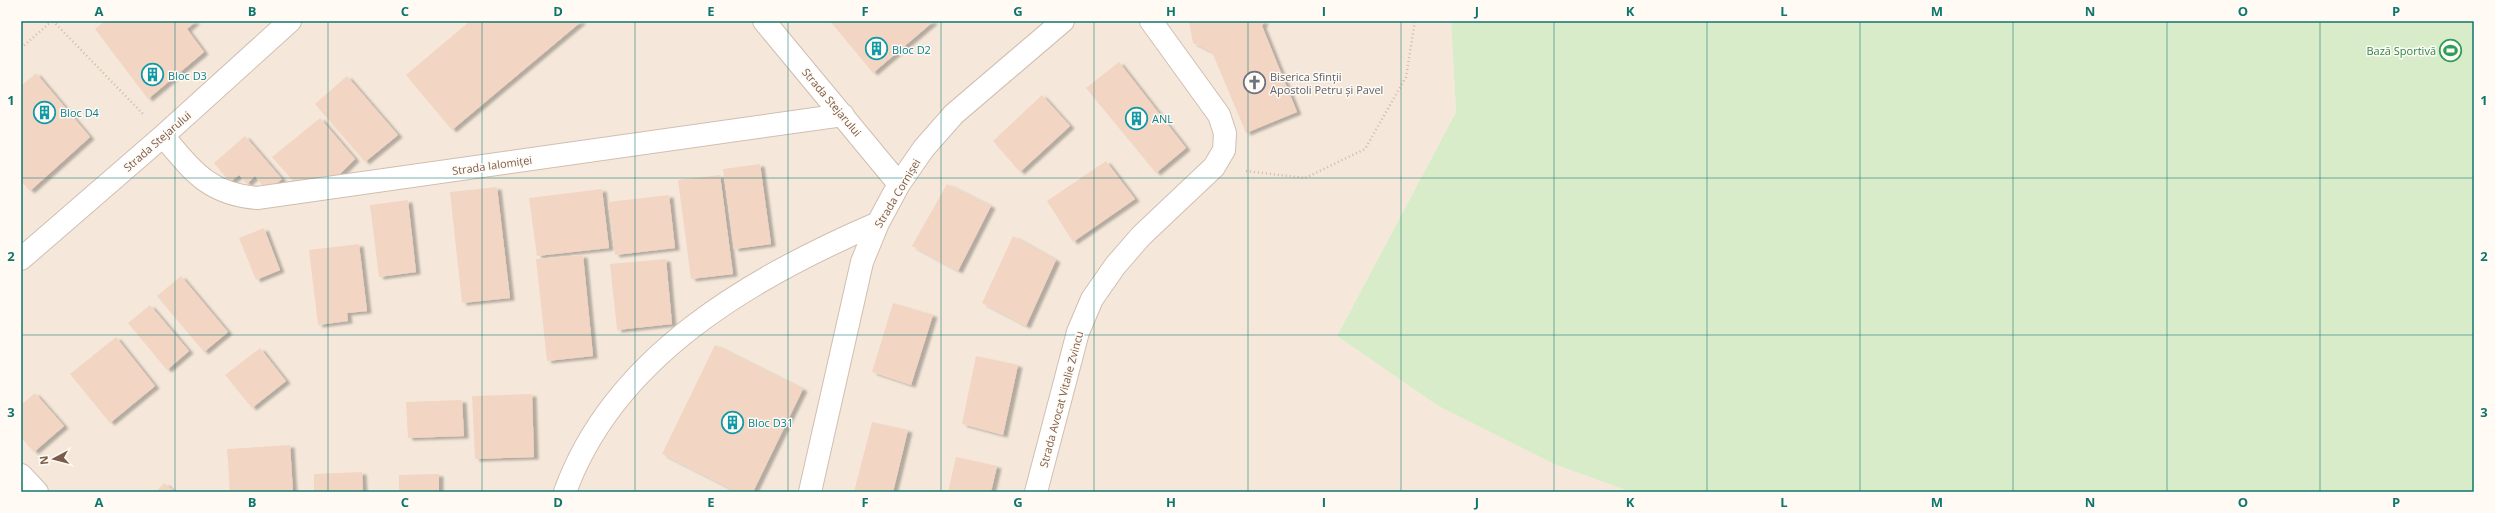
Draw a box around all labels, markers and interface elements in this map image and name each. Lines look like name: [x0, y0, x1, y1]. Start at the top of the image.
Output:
text: A: [95, 2, 104, 20]
text: B: [248, 2, 257, 20]
text: C: [401, 2, 409, 20]
text: D: [553, 2, 563, 20]
text: E: [707, 2, 715, 20]
text: F: [861, 2, 869, 20]
text: G: [1013, 2, 1023, 20]
text: H: [1166, 2, 1176, 20]
text: I: [1322, 2, 1326, 20]
text: J: [1474, 2, 1479, 20]
text: K: [1626, 2, 1635, 20]
text: L: [1780, 2, 1788, 20]
text: M: [1931, 2, 1943, 20]
text: N: [2085, 2, 2095, 20]
text: O: [2238, 2, 2248, 20]
text: P: [2392, 2, 2400, 20]
building icon: Bloc D2: [864, 36, 890, 62]
sports icon: Bază Sportivă: [2438, 37, 2464, 63]
place label: Bloc D2: [892, 42, 931, 57]
place label: Bază Sportivă: [2366, 43, 2436, 58]
building icon: Bloc D3: [140, 62, 166, 88]
street label: Strada Stejarului: [799, 65, 865, 139]
place label: Bloc D3: [168, 68, 207, 83]
church icon: Biserica Sfinții Apostoli Petru și Pavel: [1242, 69, 1268, 95]
place label: Biserica Sfinții Apostoli Petru și Pavel: [1270, 69, 1383, 97]
text: 1: [7, 91, 15, 109]
text: 1: [2480, 91, 2488, 109]
building icon: Bloc D4: [32, 99, 58, 125]
place label: Bloc D4: [60, 105, 100, 120]
building icon: ANL: [1124, 105, 1150, 131]
street label: Strada Stejarului: [120, 108, 194, 174]
place label: ANL: [1152, 111, 1173, 126]
street label: Strada Ialomiței: [451, 152, 533, 178]
street label: Strada Cornișei: [870, 156, 924, 230]
text: 2: [7, 247, 15, 265]
text: 2: [2480, 247, 2488, 265]
street label: Strada Avocat Vitalie Zvincu: [1036, 329, 1086, 469]
text: 3: [7, 403, 15, 421]
text: 3: [2480, 403, 2488, 421]
building icon: Bloc D31: [719, 409, 745, 435]
place label: Bloc D31: [748, 415, 793, 430]
north arrow: [34, 439, 74, 479]
text: N: [36, 455, 52, 466]
text: A: [95, 493, 104, 511]
text: B: [248, 493, 257, 511]
text: C: [401, 493, 409, 511]
text: D: [553, 493, 563, 511]
text: E: [707, 493, 715, 511]
text: F: [861, 493, 869, 511]
text: G: [1013, 493, 1023, 511]
text: H: [1166, 493, 1176, 511]
text: I: [1322, 493, 1326, 511]
text: J: [1474, 493, 1479, 511]
text: K: [1626, 493, 1635, 511]
text: L: [1780, 493, 1788, 511]
text: M: [1931, 493, 1943, 511]
text: N: [2085, 493, 2095, 511]
text: O: [2238, 493, 2248, 511]
text: P: [2392, 493, 2400, 511]

